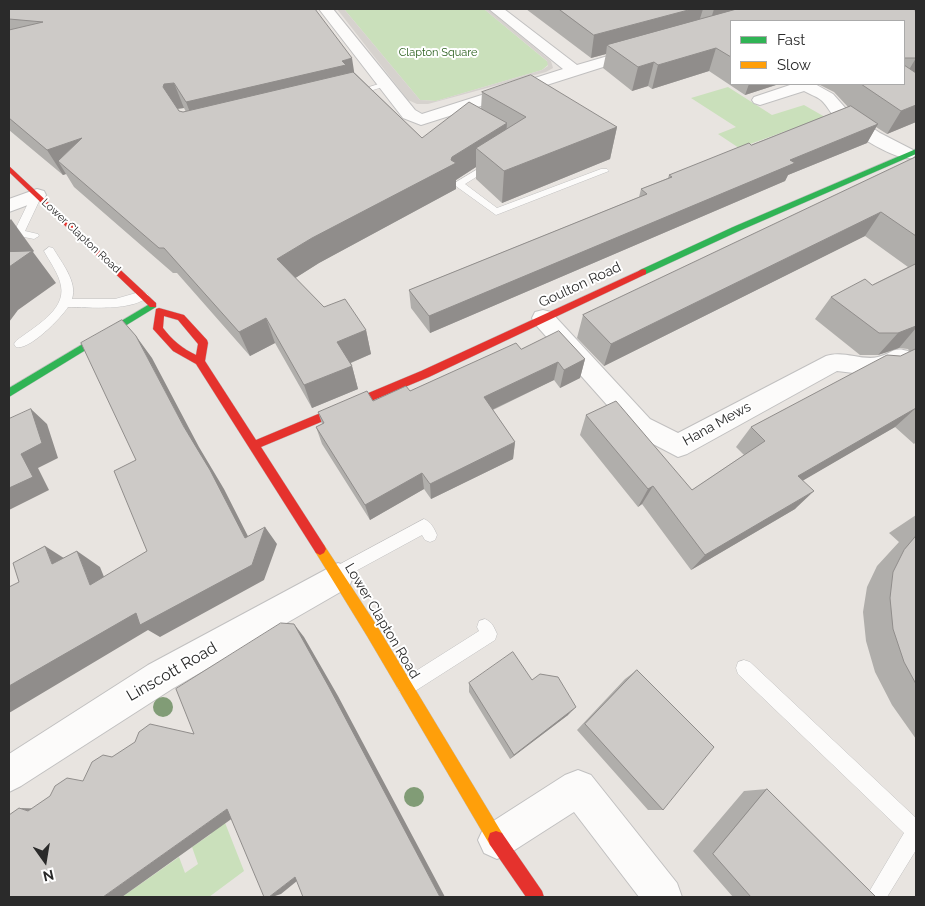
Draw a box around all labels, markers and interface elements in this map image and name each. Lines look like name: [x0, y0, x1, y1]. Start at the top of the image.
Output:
legend: [730, 20, 905, 85]
text: Fast: [777, 31, 805, 49]
park label: Clapton Square: [399, 46, 477, 60]
text: Slow: [777, 56, 811, 74]
street label: Lower Clapton Road: [39, 196, 123, 276]
street label: Goulton Road: [536, 259, 624, 311]
street label: Hana Mews: [680, 398, 754, 450]
street label: Lower Clapton Road: [341, 560, 423, 682]
street label: Linscott Road: [123, 638, 221, 706]
north arrow: [20, 836, 70, 886]
text: N: [41, 867, 55, 885]

